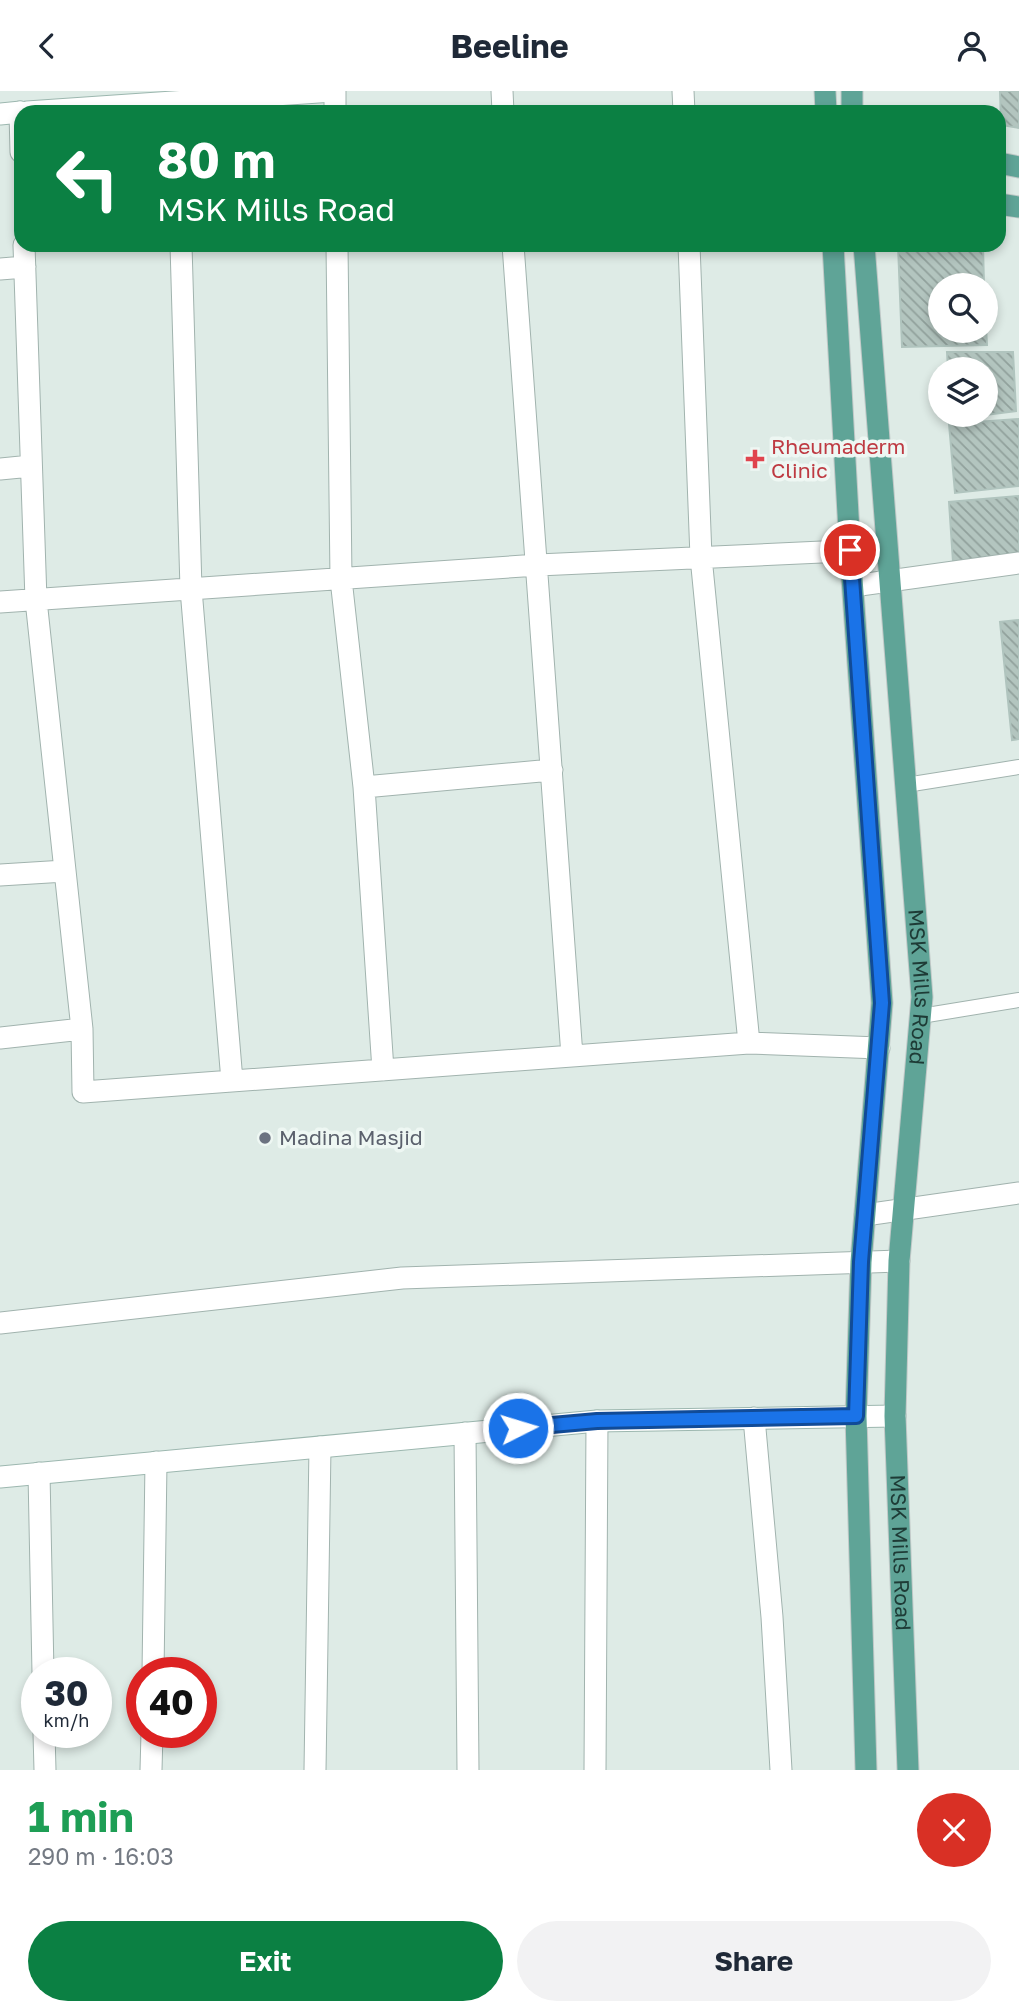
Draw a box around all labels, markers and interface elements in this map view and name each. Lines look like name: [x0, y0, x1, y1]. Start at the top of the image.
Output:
icon: back: [28, 27, 66, 65]
text: Beeline: [450, 27, 569, 65]
icon: person: [953, 27, 991, 65]
text: 80 m: [157, 130, 275, 189]
icon: left: [42, 133, 133, 224]
text: MSK Mills Road: [157, 190, 395, 228]
map controls: [928, 273, 998, 427]
button: search: [928, 273, 998, 343]
button: layers: [928, 357, 998, 427]
place label: Rheumaderm Clinic: [771, 433, 905, 483]
marker: Rheumaderm Clinic: [745, 449, 765, 469]
pin: [820, 520, 880, 580]
icon: arrive: [831, 531, 869, 569]
street label: MSK Mills Road: [903, 908, 936, 1066]
place label: Madina Masjid: [279, 1124, 423, 1150]
marker: Madina Masjid: [257, 1130, 273, 1146]
position arrow: [481, 1391, 555, 1465]
street label: MSK Mills Road: [885, 1474, 917, 1631]
speed limit sign: 40: [126, 1657, 217, 1748]
text: 30: [44, 1672, 89, 1714]
text: km/h: [44, 1709, 89, 1731]
text: 1 min: [28, 1791, 134, 1841]
button: close: [917, 1793, 991, 1867]
text: 290 m · 16:03: [28, 1842, 174, 1870]
button: Exit: [28, 1921, 503, 2001]
button: Share: [517, 1921, 991, 2001]

